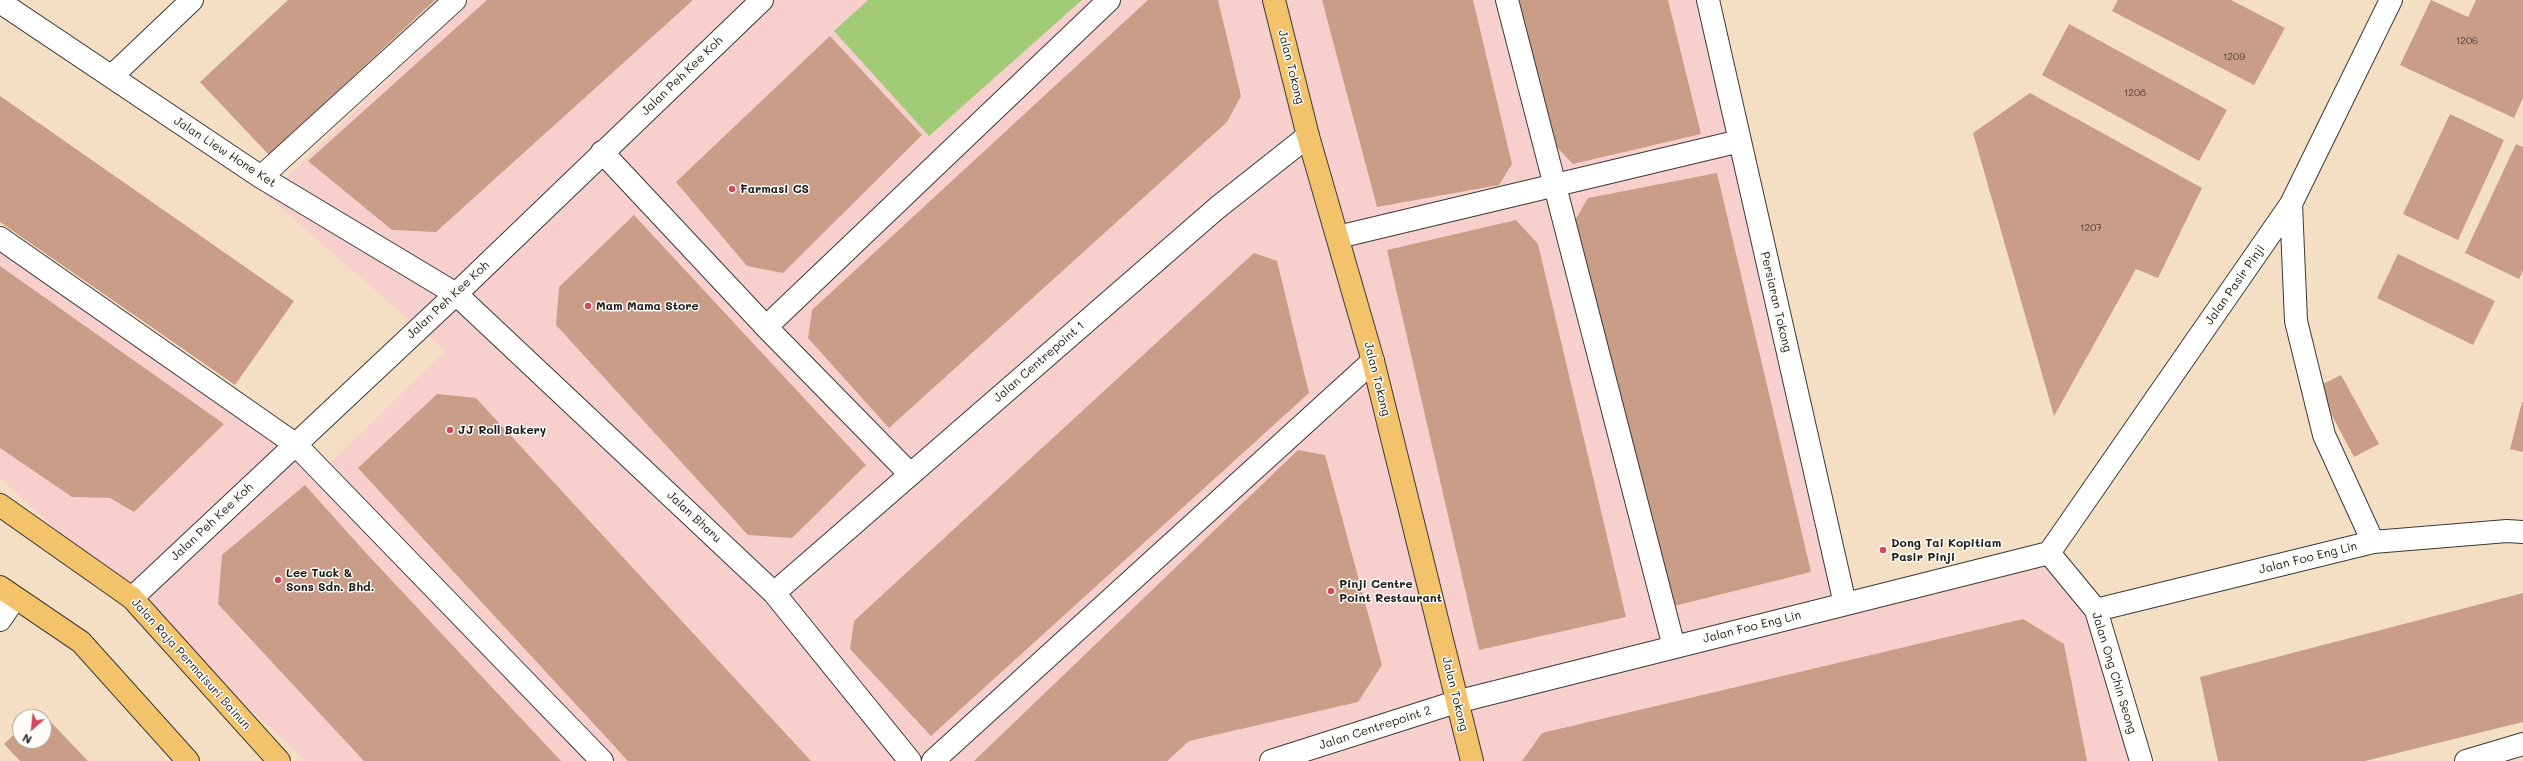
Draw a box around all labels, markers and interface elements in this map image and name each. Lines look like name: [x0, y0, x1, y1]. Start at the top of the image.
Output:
street label: Jalan Tokong: [1275, 28, 1307, 106]
street label: Jalan Peh Kee Koh: [638, 33, 726, 119]
house number: 1206: [2456, 35, 2478, 47]
house number: 1209: [2223, 51, 2245, 63]
house number: 1208: [2124, 87, 2146, 99]
street label: Jalan Liew Hone Ket: [171, 114, 279, 190]
place label: Farmasi CS: [740, 182, 809, 196]
marker: Farmasi CS: [727, 184, 737, 194]
house number: 1207: [2080, 222, 2102, 234]
street label: Jalan Pasir Pinji: [2202, 242, 2268, 328]
street label: Persiaran Tokong: [1757, 250, 1795, 354]
street label: Jalan Peh Kee Koh: [404, 258, 492, 342]
place label: Mam Mama Store: [596, 299, 699, 313]
marker: Mam Mama Store: [583, 301, 593, 311]
street label: Jalan Centrepoint 1: [991, 319, 1087, 405]
street label: Jalan Tokong: [1361, 340, 1393, 418]
place label: JJ Roll Bakery: [458, 423, 546, 437]
marker: JJ Roll Bakery: [445, 425, 455, 435]
street label: Jalan Peh Kee Koh: [168, 480, 256, 564]
street label: Jalan Bharu: [664, 488, 724, 546]
place label: Dong Tai Kopitiam Pasir Pinji: [1891, 536, 2001, 564]
street label: Jalan Foo Eng Lin: [2257, 539, 2359, 577]
marker: Dong Tai Kopitiam Pasir Pinji: [1878, 545, 1888, 555]
place label: Lee Tuck & Sons Sdn. Bhd.: [286, 566, 374, 594]
marker: Lee Tuck & Sons Sdn. Bhd.: [273, 575, 283, 585]
place label: Pinji Centre Point Restaurant: [1339, 577, 1442, 605]
marker: Pinji Centre Point Restaurant: [1326, 586, 1336, 596]
street label: Jalan Raja Permaisuri Bainun: [128, 595, 254, 733]
street label: Jalan Foo Eng Lin: [1701, 608, 1803, 646]
street label: Jalan Ong Chin Seong: [2089, 610, 2139, 736]
street label: Jalan Tokong: [1439, 655, 1471, 733]
street label: Jalan Centrepoint 2: [1317, 703, 1433, 753]
north arrow: [12, 709, 52, 749]
text: N: [20, 731, 34, 748]

